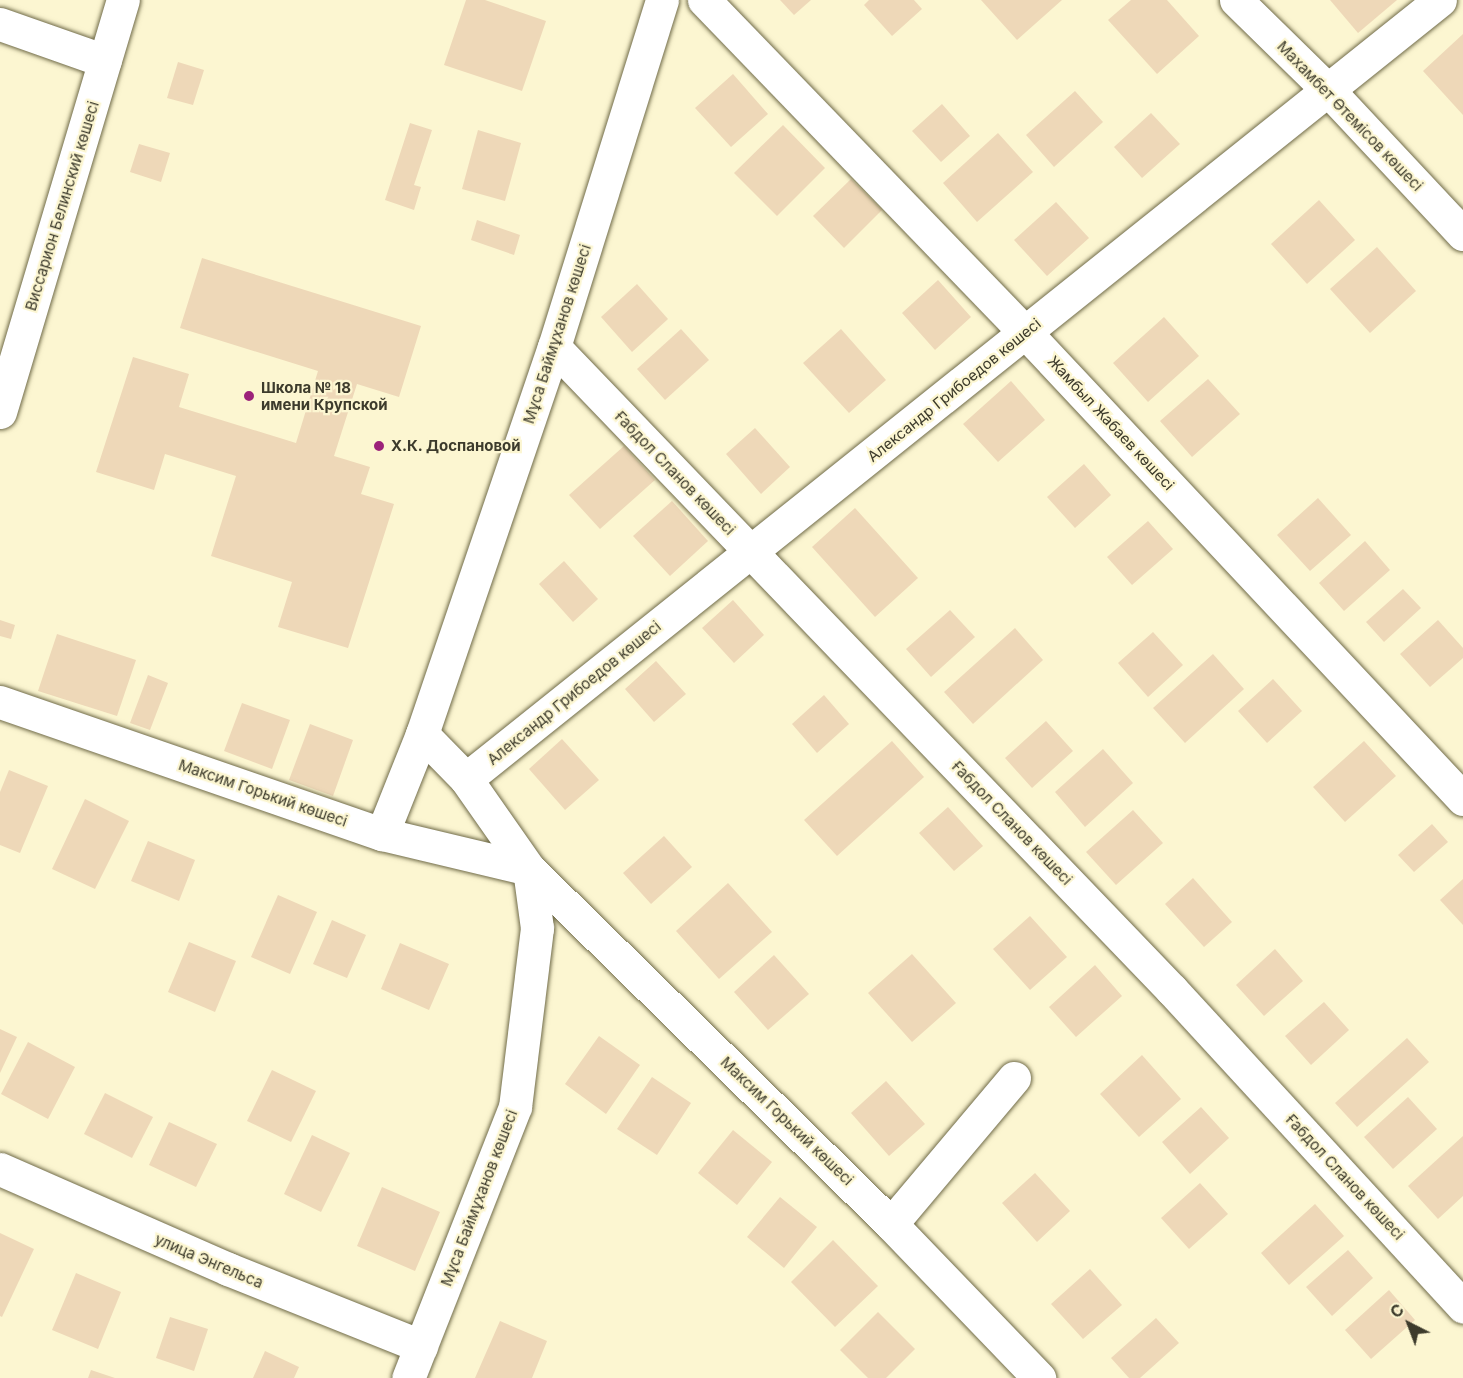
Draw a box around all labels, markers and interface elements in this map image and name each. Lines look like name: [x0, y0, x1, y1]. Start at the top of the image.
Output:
street label: Махамбет Өтемісов көшесі: [1274, 37, 1426, 195]
street label: Виссарион Белинский көшесі: [22, 99, 102, 313]
street label: Мұса Баймұханов көшесі: [519, 242, 595, 426]
street label: Александр Грибоедов көшесі: [864, 314, 1044, 466]
street label: Жамбыл Жабаев көшесі: [1044, 352, 1178, 494]
place label: Школа № 18 имени Крупской: [261, 378, 388, 413]
marker: Школа № 18 имени Крупской: [242, 389, 256, 403]
street label: Ғабдол Сланов көшесі: [611, 407, 739, 539]
place label: Х.К. Доспановой: [391, 437, 521, 455]
marker: Х.К. Доспановой: [372, 439, 386, 453]
street label: Александр Грибоедов көшесі: [484, 617, 664, 769]
street label: Максим Горький көшесі: [176, 756, 350, 830]
street label: Ғабдол Сланов көшесі: [948, 757, 1076, 889]
street label: Максим Горький көшесі: [717, 1053, 857, 1189]
street label: Мұса Баймұханов көшесі: [437, 1107, 521, 1289]
street label: Ғабдол Сланов көшесі: [1282, 1111, 1408, 1243]
street label: улица Энгельса: [152, 1230, 266, 1292]
north arrow: [1379, 1294, 1439, 1354]
text: С: [1386, 1299, 1408, 1322]

